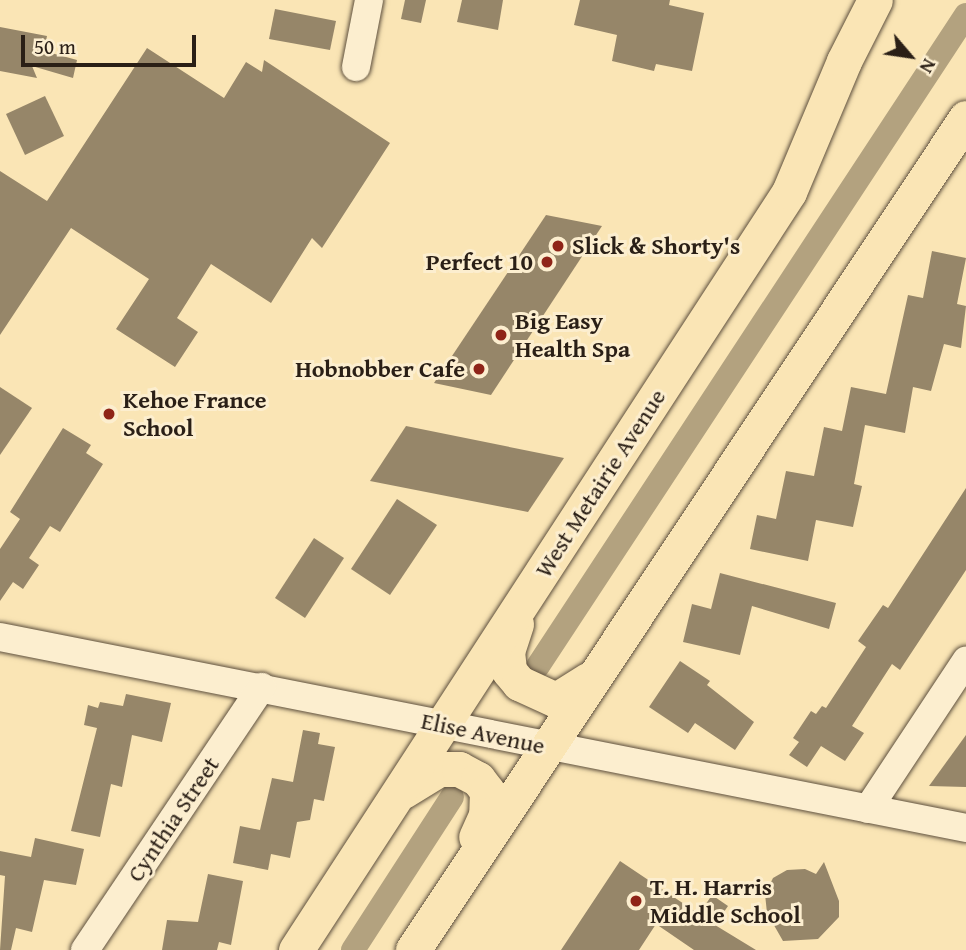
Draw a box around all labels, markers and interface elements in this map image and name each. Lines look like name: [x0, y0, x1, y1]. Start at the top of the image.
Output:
scale bar: [24, 21, 200, 65]
north arrow: [875, 21, 945, 91]
text: 50 m: [34, 31, 76, 62]
text: N: [913, 54, 944, 79]
place label: Slick & Shorty's: [572, 232, 740, 260]
marker: Slick & Shorty's: [550, 238, 566, 254]
place label: Perfect 10: [426, 248, 533, 276]
marker: Perfect 10: [539, 254, 555, 270]
place label: Big Easy Health Spa: [515, 307, 630, 363]
marker: Big Easy Health Spa: [493, 327, 509, 343]
place label: Hobnobber Cafe: [295, 355, 465, 383]
marker: Hobnobber Cafe: [471, 361, 487, 377]
street label: West Metairie Avenue: [528, 384, 672, 582]
place label: Kehoe France School: [123, 386, 267, 442]
marker: Kehoe France School: [101, 406, 117, 422]
street label: Elise Avenue: [419, 706, 547, 760]
street label: Cynthia Street: [121, 751, 225, 887]
place label: T. H. Harris Middle School: [650, 873, 801, 929]
marker: T. H. Harris Middle School: [628, 893, 644, 909]

